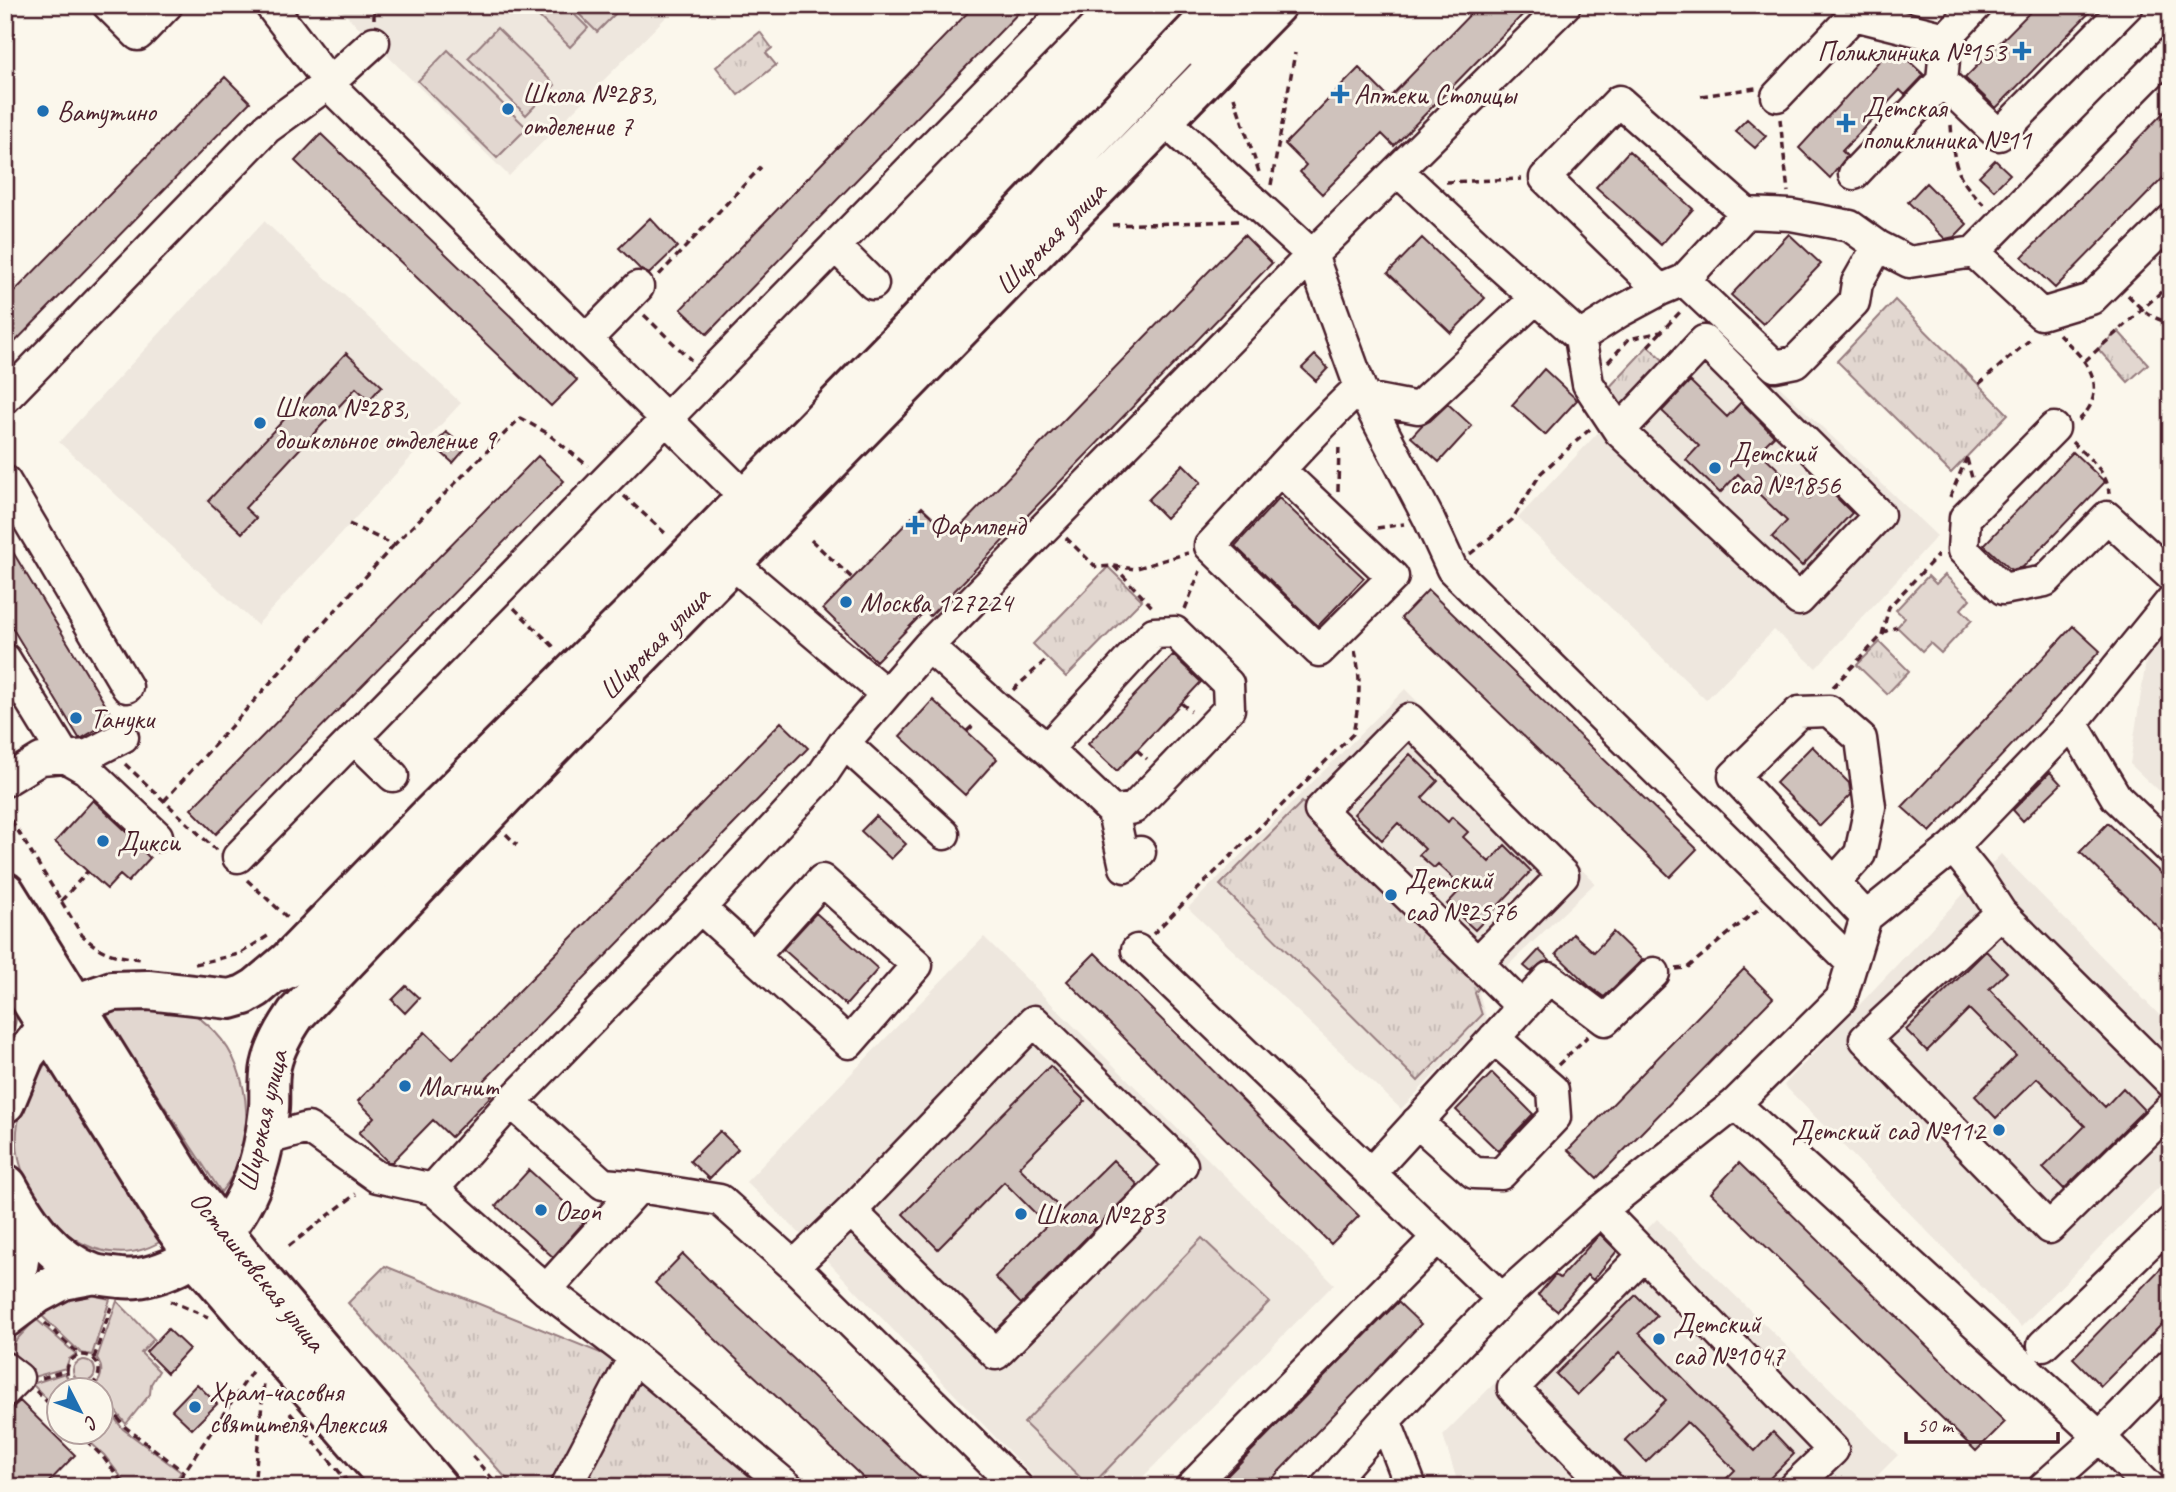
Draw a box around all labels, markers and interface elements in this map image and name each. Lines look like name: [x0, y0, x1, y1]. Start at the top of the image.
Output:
place label: Поликлиника №153: [1817, 34, 2008, 69]
marker: Поликлиника №153: [2012, 41, 2032, 61]
place label: Школа №283, отделение 7: [522, 76, 657, 143]
place label: Аптеки Столицы: [1354, 77, 1518, 112]
marker: Аптеки Столицы: [1332, 86, 1348, 102]
place label: Детская поликлиника №11: [1862, 90, 2033, 157]
place label: Ватутино: [57, 94, 158, 129]
marker: Школа №283, отделение 7: [500, 101, 516, 117]
marker: Ватутино: [35, 103, 51, 119]
marker: Детская поликлиника №11: [1836, 113, 1856, 133]
street label: Широкая улица: [987, 173, 1114, 302]
place label: Школа №283, дошкольное отделение 9: [274, 390, 498, 457]
marker: Школа №283, дошкольное отделение 9: [252, 415, 268, 431]
place label: Детский сад №1856: [1729, 435, 1842, 502]
marker: Детский сад №1856: [1707, 460, 1723, 476]
place label: Фармленд: [929, 508, 1028, 543]
marker: Фармленд: [907, 517, 923, 533]
street label: Широкая улица: [591, 578, 718, 707]
place label: Москва 127224: [860, 585, 1015, 620]
marker: Москва 127224: [838, 594, 854, 610]
place label: Тануки: [90, 701, 157, 736]
marker: Тануки: [68, 710, 84, 726]
place label: Дикси: [117, 824, 181, 859]
marker: Дикси: [95, 833, 111, 849]
place label: Детский сад №2576: [1405, 862, 1518, 929]
marker: Детский сад №2576: [1383, 887, 1399, 903]
street label: Широкая улица: [229, 1045, 296, 1195]
place label: Магнит: [419, 1069, 500, 1104]
marker: Магнит: [397, 1078, 413, 1094]
place label: Детский сад №112: [1792, 1113, 1987, 1148]
marker: Детский сад №112: [1991, 1122, 2007, 1138]
street label: Осташковская улица: [182, 1183, 335, 1360]
place label: Ozon: [555, 1193, 601, 1228]
place label: Школа №283: [1035, 1197, 1167, 1232]
marker: Ozon: [533, 1202, 549, 1218]
marker: Школа №283: [1013, 1206, 1029, 1222]
place label: Детский сад №1047: [1673, 1306, 1786, 1373]
marker: Детский сад №1047: [1651, 1331, 1667, 1347]
place label: Храм-часовня святителя Алексия: [209, 1374, 387, 1441]
north arrow: [46, 1376, 116, 1446]
marker: Храм-часовня святителя Алексия: [187, 1399, 203, 1415]
scale bar: [1906, 1401, 2059, 1445]
text: С: [78, 1410, 104, 1435]
text: 50 m: [1917, 1412, 1955, 1438]

